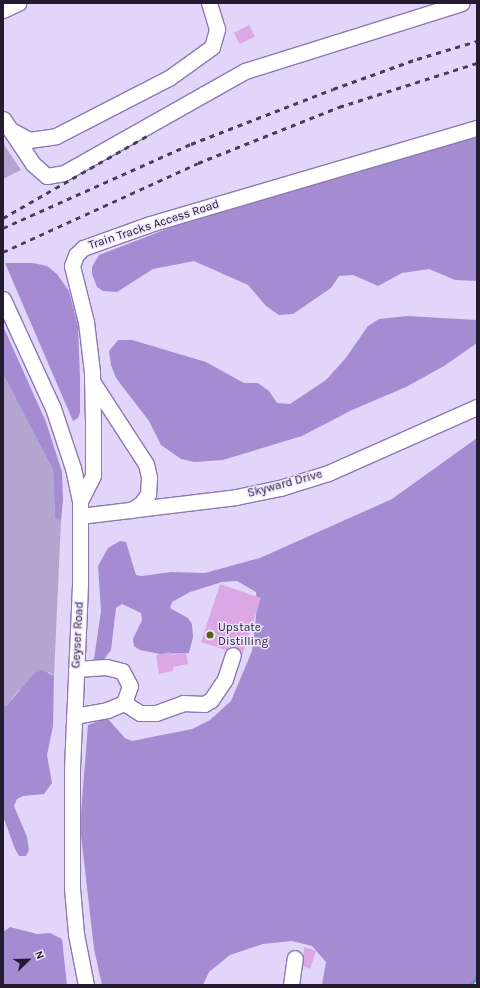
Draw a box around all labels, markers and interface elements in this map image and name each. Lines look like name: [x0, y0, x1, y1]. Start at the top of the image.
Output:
street label: Train Tracks Access Road: [87, 197, 221, 253]
street label: Skyward Drive: [246, 467, 324, 501]
street label: Geyser Road: [69, 601, 87, 669]
place label: Upstate Distilling: [218, 621, 268, 649]
marker: Upstate Distilling: [205, 630, 215, 640]
north arrow: [8, 940, 48, 980]
text: N: [32, 949, 47, 961]

